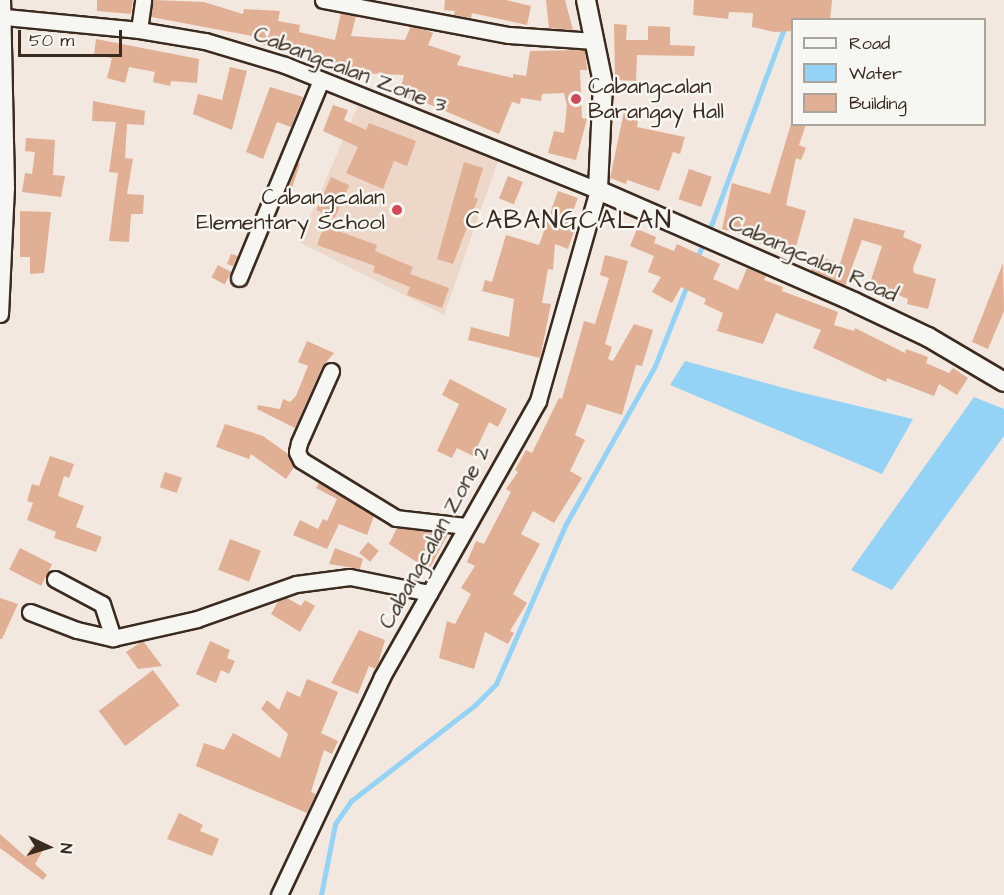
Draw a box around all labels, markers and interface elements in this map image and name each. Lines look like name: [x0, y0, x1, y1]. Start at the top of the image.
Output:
scale bar: [21, 18, 124, 56]
legend: [791, 18, 986, 126]
street label: Cabangcalan Zone 3: [250, 21, 450, 119]
text: 50 m: [29, 28, 74, 53]
text: Road: [849, 31, 890, 56]
text: Water: [849, 61, 902, 86]
place label: Cabangcalan Barangay Hall: [588, 73, 724, 124]
text: Building: [849, 91, 907, 116]
marker: Cabangcalan Barangay Hall: [569, 92, 583, 106]
place label: Cabangcalan Elementary School: [196, 184, 385, 236]
marker: Cabangcalan Elementary School: [390, 203, 404, 217]
district label: CABANGCALAN: [465, 205, 673, 237]
street label: Cabangcalan Road: [724, 210, 902, 308]
street label: Cabangcalan Zone 2: [373, 440, 497, 634]
north arrow: [18, 817, 78, 877]
text: N: [55, 842, 77, 854]

